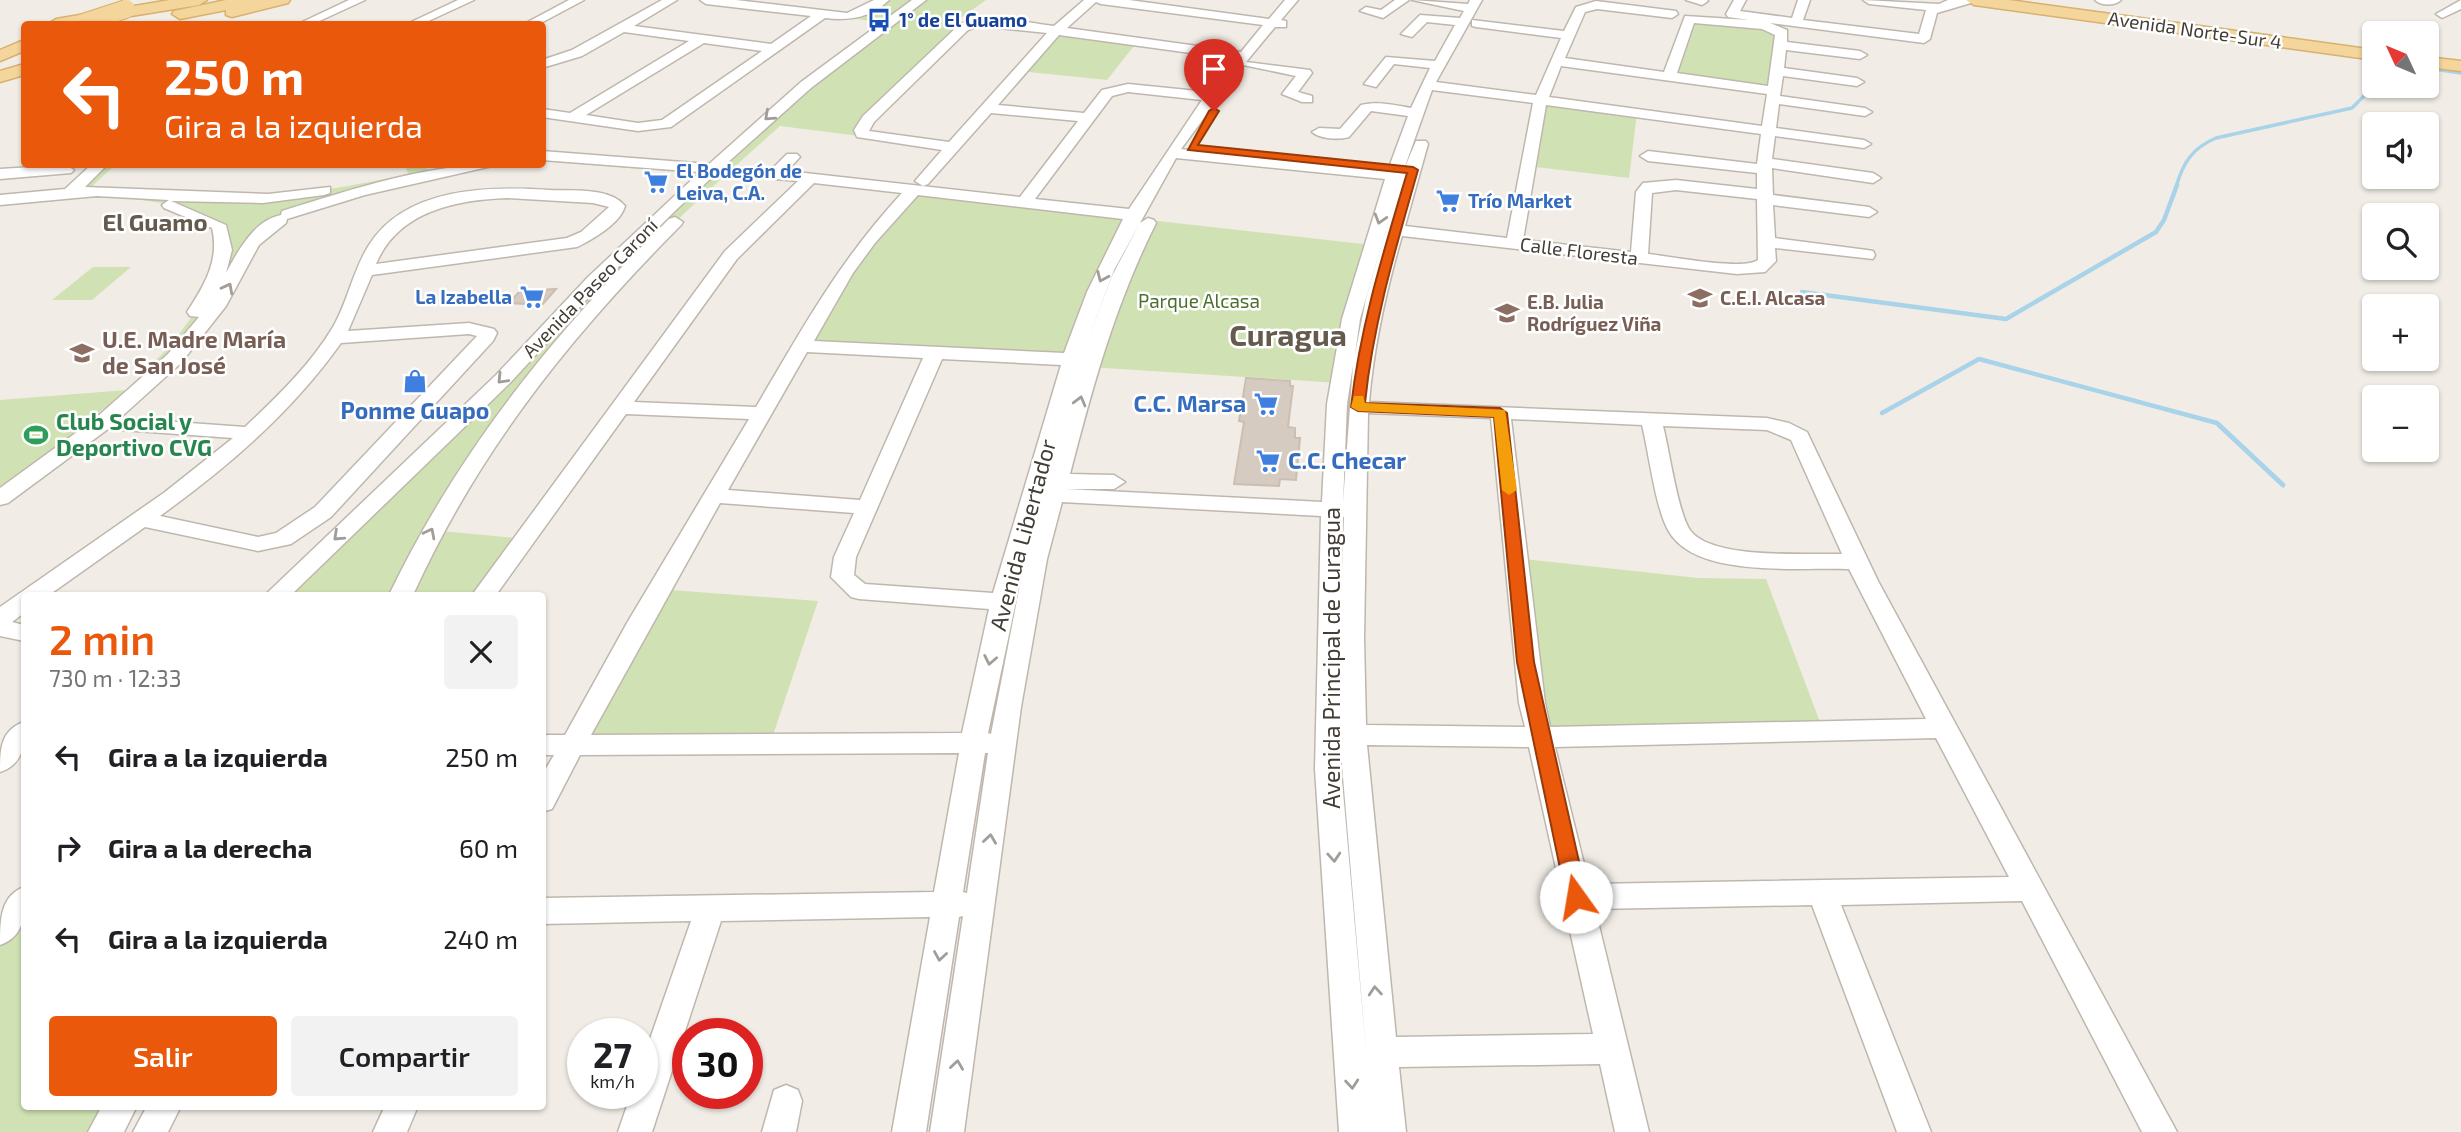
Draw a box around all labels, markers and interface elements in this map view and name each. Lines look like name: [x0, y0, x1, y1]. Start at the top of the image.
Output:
bus stop icon: 1° de El Guamo: [865, 6, 893, 34]
street label: Avenida Norte-Sur 4: [2107, 6, 2283, 53]
place label: 1° de El Guamo: [899, 8, 1027, 31]
north arrow: [2362, 21, 2440, 98]
map controls: [2362, 21, 2439, 462]
pin: [1184, 39, 1244, 111]
text: 250 m: [164, 46, 304, 105]
icon: left: [49, 49, 140, 140]
icon: arrive: [1195, 50, 1233, 88]
text: Gira a la izquierda: [164, 106, 423, 144]
one-way arrow: [764, 108, 777, 121]
button: sound: [2362, 112, 2439, 189]
place label: El Bodegón de Leiva, C.A.: [676, 159, 802, 204]
supermarket icon: El Bodegón de Leiva, C.A.: [642, 168, 670, 196]
supermarket icon: Trío Market: [1434, 187, 1462, 215]
place label: Trío Market: [1468, 189, 1572, 212]
button: search: [2362, 203, 2439, 280]
district label: El Guamo: [102, 207, 208, 236]
street label: Avenida Paseo Caroní: [517, 212, 663, 362]
one-way arrow: [1373, 212, 1388, 224]
street label: Calle Floresta: [1519, 232, 1639, 269]
one-way arrow: [1096, 270, 1110, 282]
one-way arrow: [220, 282, 233, 295]
supermarket icon: La Izabella: [518, 283, 546, 311]
school or university icon: C.E.I. Alcasa: [1686, 284, 1714, 312]
place label: La Izabella: [415, 285, 512, 308]
place label: C.E.I. Alcasa: [1720, 286, 1825, 309]
park label: Parque Alcasa: [1138, 289, 1260, 312]
place label: E.B. Julia Rodríguez Viña: [1527, 290, 1661, 335]
button: +: [2362, 294, 2439, 371]
school or university icon: E.B. Julia Rodríguez Viña: [1493, 299, 1521, 327]
district label: Curagua: [1229, 316, 1347, 352]
place label: U.E. Madre María de San José: [102, 325, 286, 379]
school or university icon: U.E. Madre María de San José: [68, 339, 96, 367]
shop icon: Ponme Guapo: [401, 367, 429, 395]
one-way arrow: [498, 371, 511, 384]
button: −: [2362, 385, 2439, 462]
place label: C.C. Marsa: [1133, 389, 1246, 417]
supermarket icon: C.C. Marsa: [1252, 390, 1280, 418]
place label: Ponme Guapo: [341, 396, 489, 424]
one-way arrow: [1072, 396, 1086, 408]
place label: Club Social y Deportivo CVG: [56, 407, 212, 461]
sports icon: Club Social y Deportivo CVG: [22, 421, 50, 449]
street label: Avenida Libertador: [983, 436, 1061, 634]
place label: C.C. Checar: [1288, 446, 1406, 474]
supermarket icon: C.C. Checar: [1254, 447, 1282, 475]
street label: Avenida Principal de Curagua: [1317, 507, 1345, 809]
one-way arrow: [333, 528, 346, 541]
one-way arrow: [421, 528, 435, 540]
text: 2 min: [49, 613, 155, 663]
button: close: [444, 615, 518, 689]
one-way arrow: [984, 654, 999, 666]
text: 730 m · 12:33: [49, 664, 181, 692]
icon: left: [49, 738, 87, 776]
text: Gira a la izquierda: [108, 741, 328, 772]
text: 250 m: [445, 741, 518, 772]
icon: right: [49, 829, 87, 867]
text: Gira a la derecha: [108, 832, 312, 863]
text: 60 m: [459, 832, 518, 863]
one-way arrow: [982, 834, 997, 845]
one-way arrow: [1326, 852, 1341, 863]
position arrow: [1539, 860, 1613, 934]
icon: left: [49, 920, 87, 958]
text: Gira a la izquierda: [108, 923, 328, 954]
text: 240 m: [443, 923, 518, 954]
one-way arrow: [933, 950, 948, 962]
one-way arrow: [1368, 985, 1383, 996]
button: Salir: [49, 1016, 277, 1096]
button: Compartir: [291, 1016, 518, 1096]
speed limit sign: 30: [672, 1018, 763, 1109]
text: 27: [593, 1033, 632, 1075]
one-way arrow: [949, 1059, 964, 1070]
text: km/h: [590, 1070, 635, 1092]
one-way arrow: [1344, 1078, 1359, 1089]

